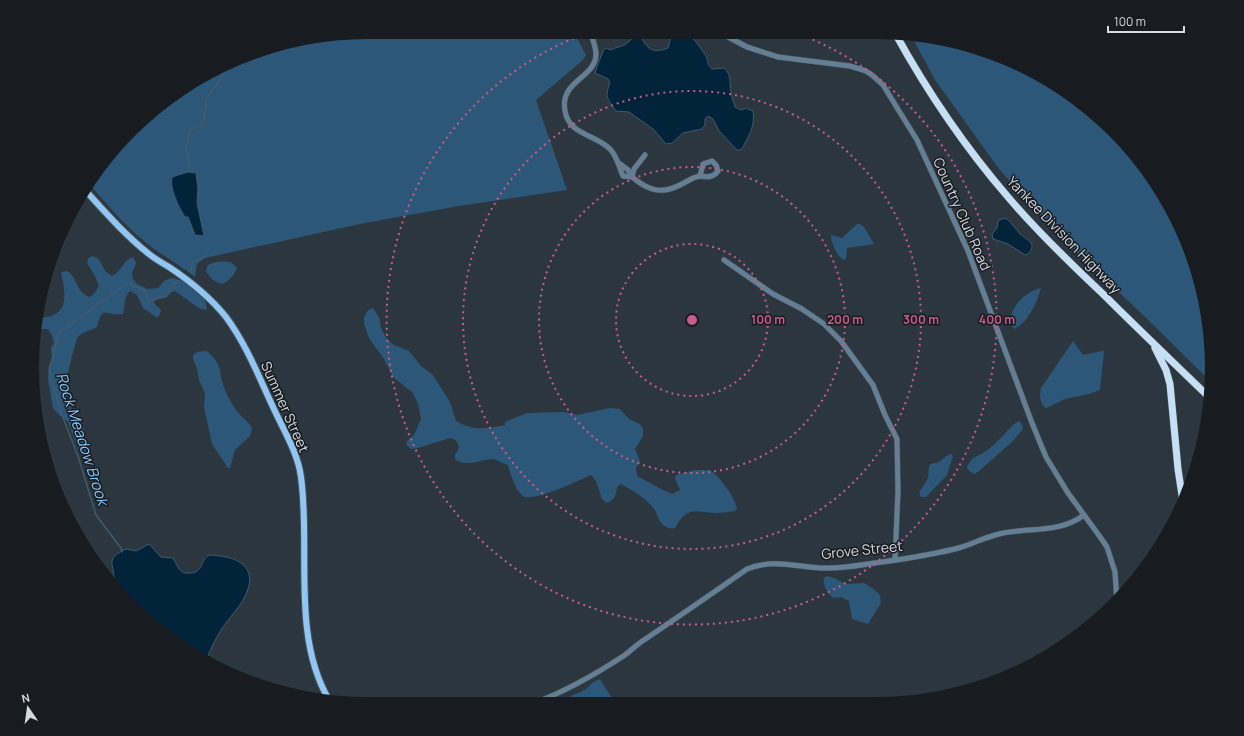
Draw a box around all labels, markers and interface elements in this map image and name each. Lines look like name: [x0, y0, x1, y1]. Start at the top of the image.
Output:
scale bar: [1108, 8, 1184, 34]
text: 100 m: [1114, 13, 1146, 30]
street label: Country Club Road: [929, 154, 996, 273]
street label: Yankee Division Highway: [1003, 172, 1126, 298]
text: 100 m: [751, 311, 785, 328]
text: 200 m: [827, 311, 863, 328]
text: 300 m: [903, 311, 939, 328]
text: 400 m: [979, 311, 1015, 328]
centre of rings: [685, 313, 699, 327]
street label: Summer Street: [257, 358, 314, 456]
water label: Rock Meadow Brook: [51, 370, 115, 510]
street label: Grove Street: [820, 536, 904, 563]
north arrow: [8, 688, 48, 728]
text: N: [20, 690, 31, 706]

